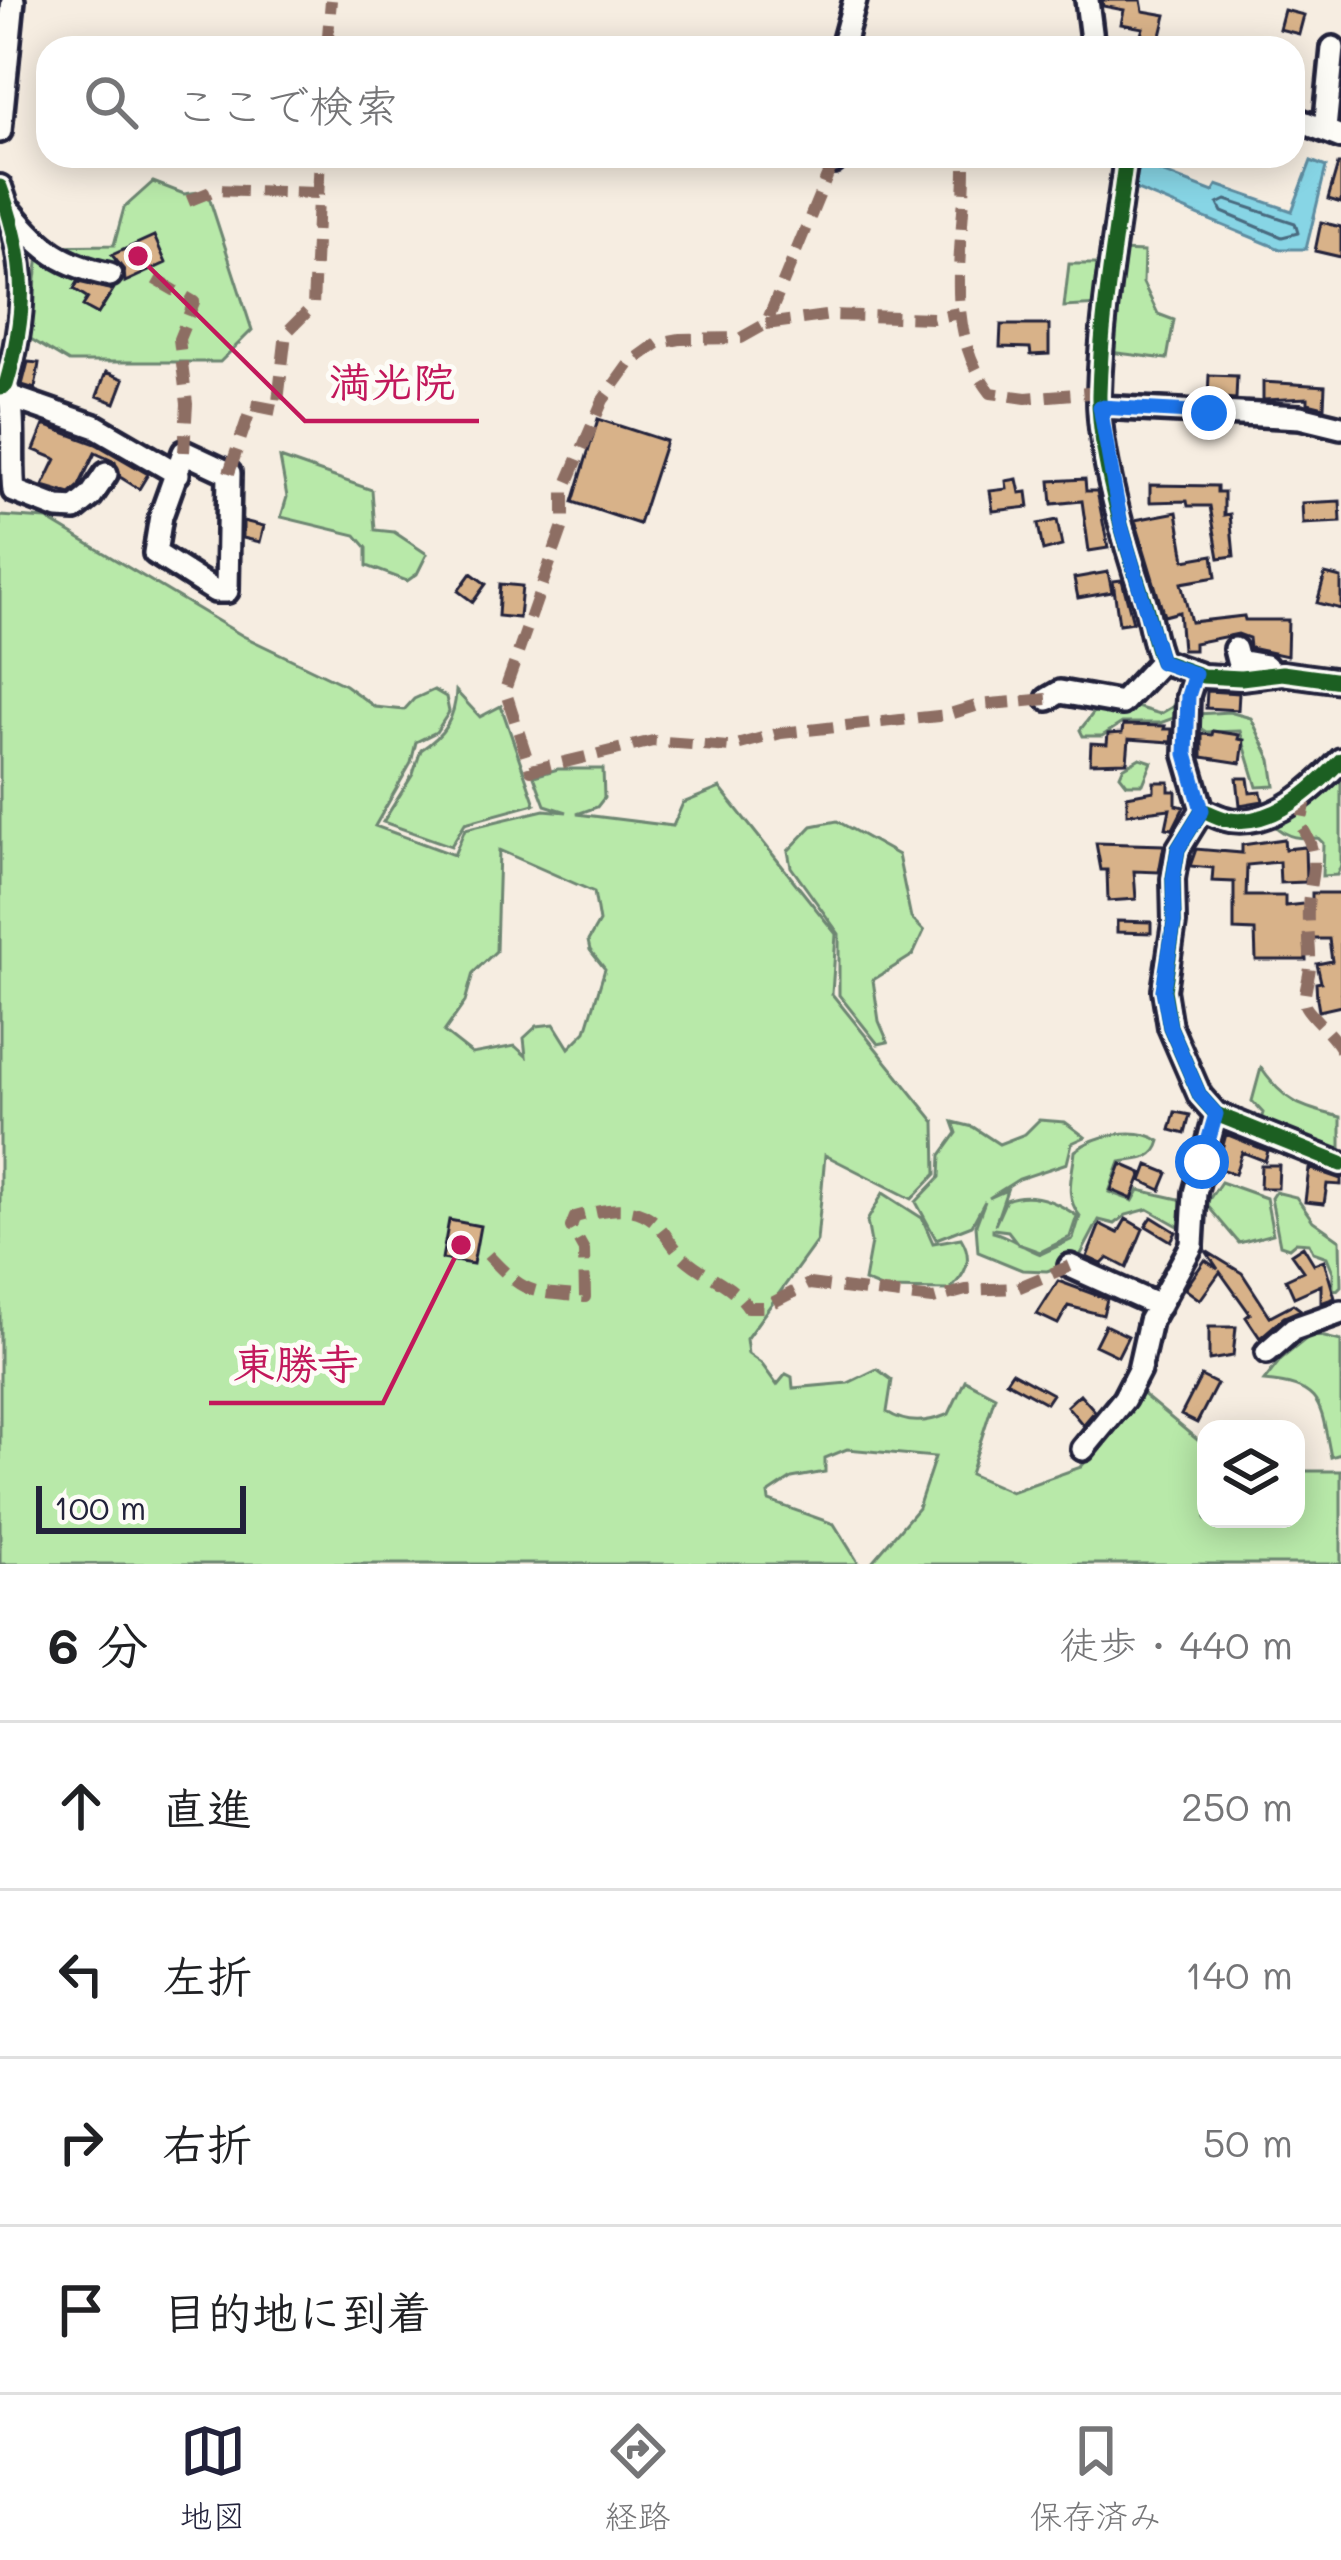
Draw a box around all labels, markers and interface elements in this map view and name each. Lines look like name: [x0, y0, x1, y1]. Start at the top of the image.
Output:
search box: [36, 36, 1305, 168]
icon: search: [78, 69, 144, 135]
text: ここで検索: [174, 75, 399, 133]
callout: 満光院: [305, 343, 479, 421]
text: 満光院: [329, 353, 455, 408]
route end: [1182, 386, 1236, 440]
route start: [1175, 1135, 1229, 1189]
callout: 東勝寺: [209, 1325, 383, 1403]
text: 東勝寺: [233, 1335, 359, 1390]
map controls: [1197, 1420, 1305, 1528]
button: layers: [1197, 1420, 1305, 1528]
scale bar: [36, 1480, 246, 1533]
text: 100 m: [54, 1485, 146, 1528]
text: 6 分: [48, 1610, 148, 1677]
text: 徒歩 · 440 m: [1060, 1618, 1293, 1669]
icon: ahead: [48, 1773, 114, 1839]
text: 直進: [162, 1778, 252, 1836]
text: 250 m: [1181, 1780, 1293, 1831]
icon: left: [48, 1941, 114, 2007]
text: 左折: [162, 1946, 252, 2004]
text: 140 m: [1185, 1948, 1293, 1999]
icon: right: [48, 2109, 114, 2175]
text: 右折: [162, 2114, 252, 2172]
text: 50 m: [1203, 2116, 1293, 2167]
icon: arrive: [48, 2277, 114, 2343]
text: 目的地に到着: [162, 2282, 432, 2340]
tab: 地図: [180, 2418, 246, 2538]
tab: 経路: [605, 2418, 671, 2538]
tab: 保存済み: [1030, 2418, 1162, 2538]

